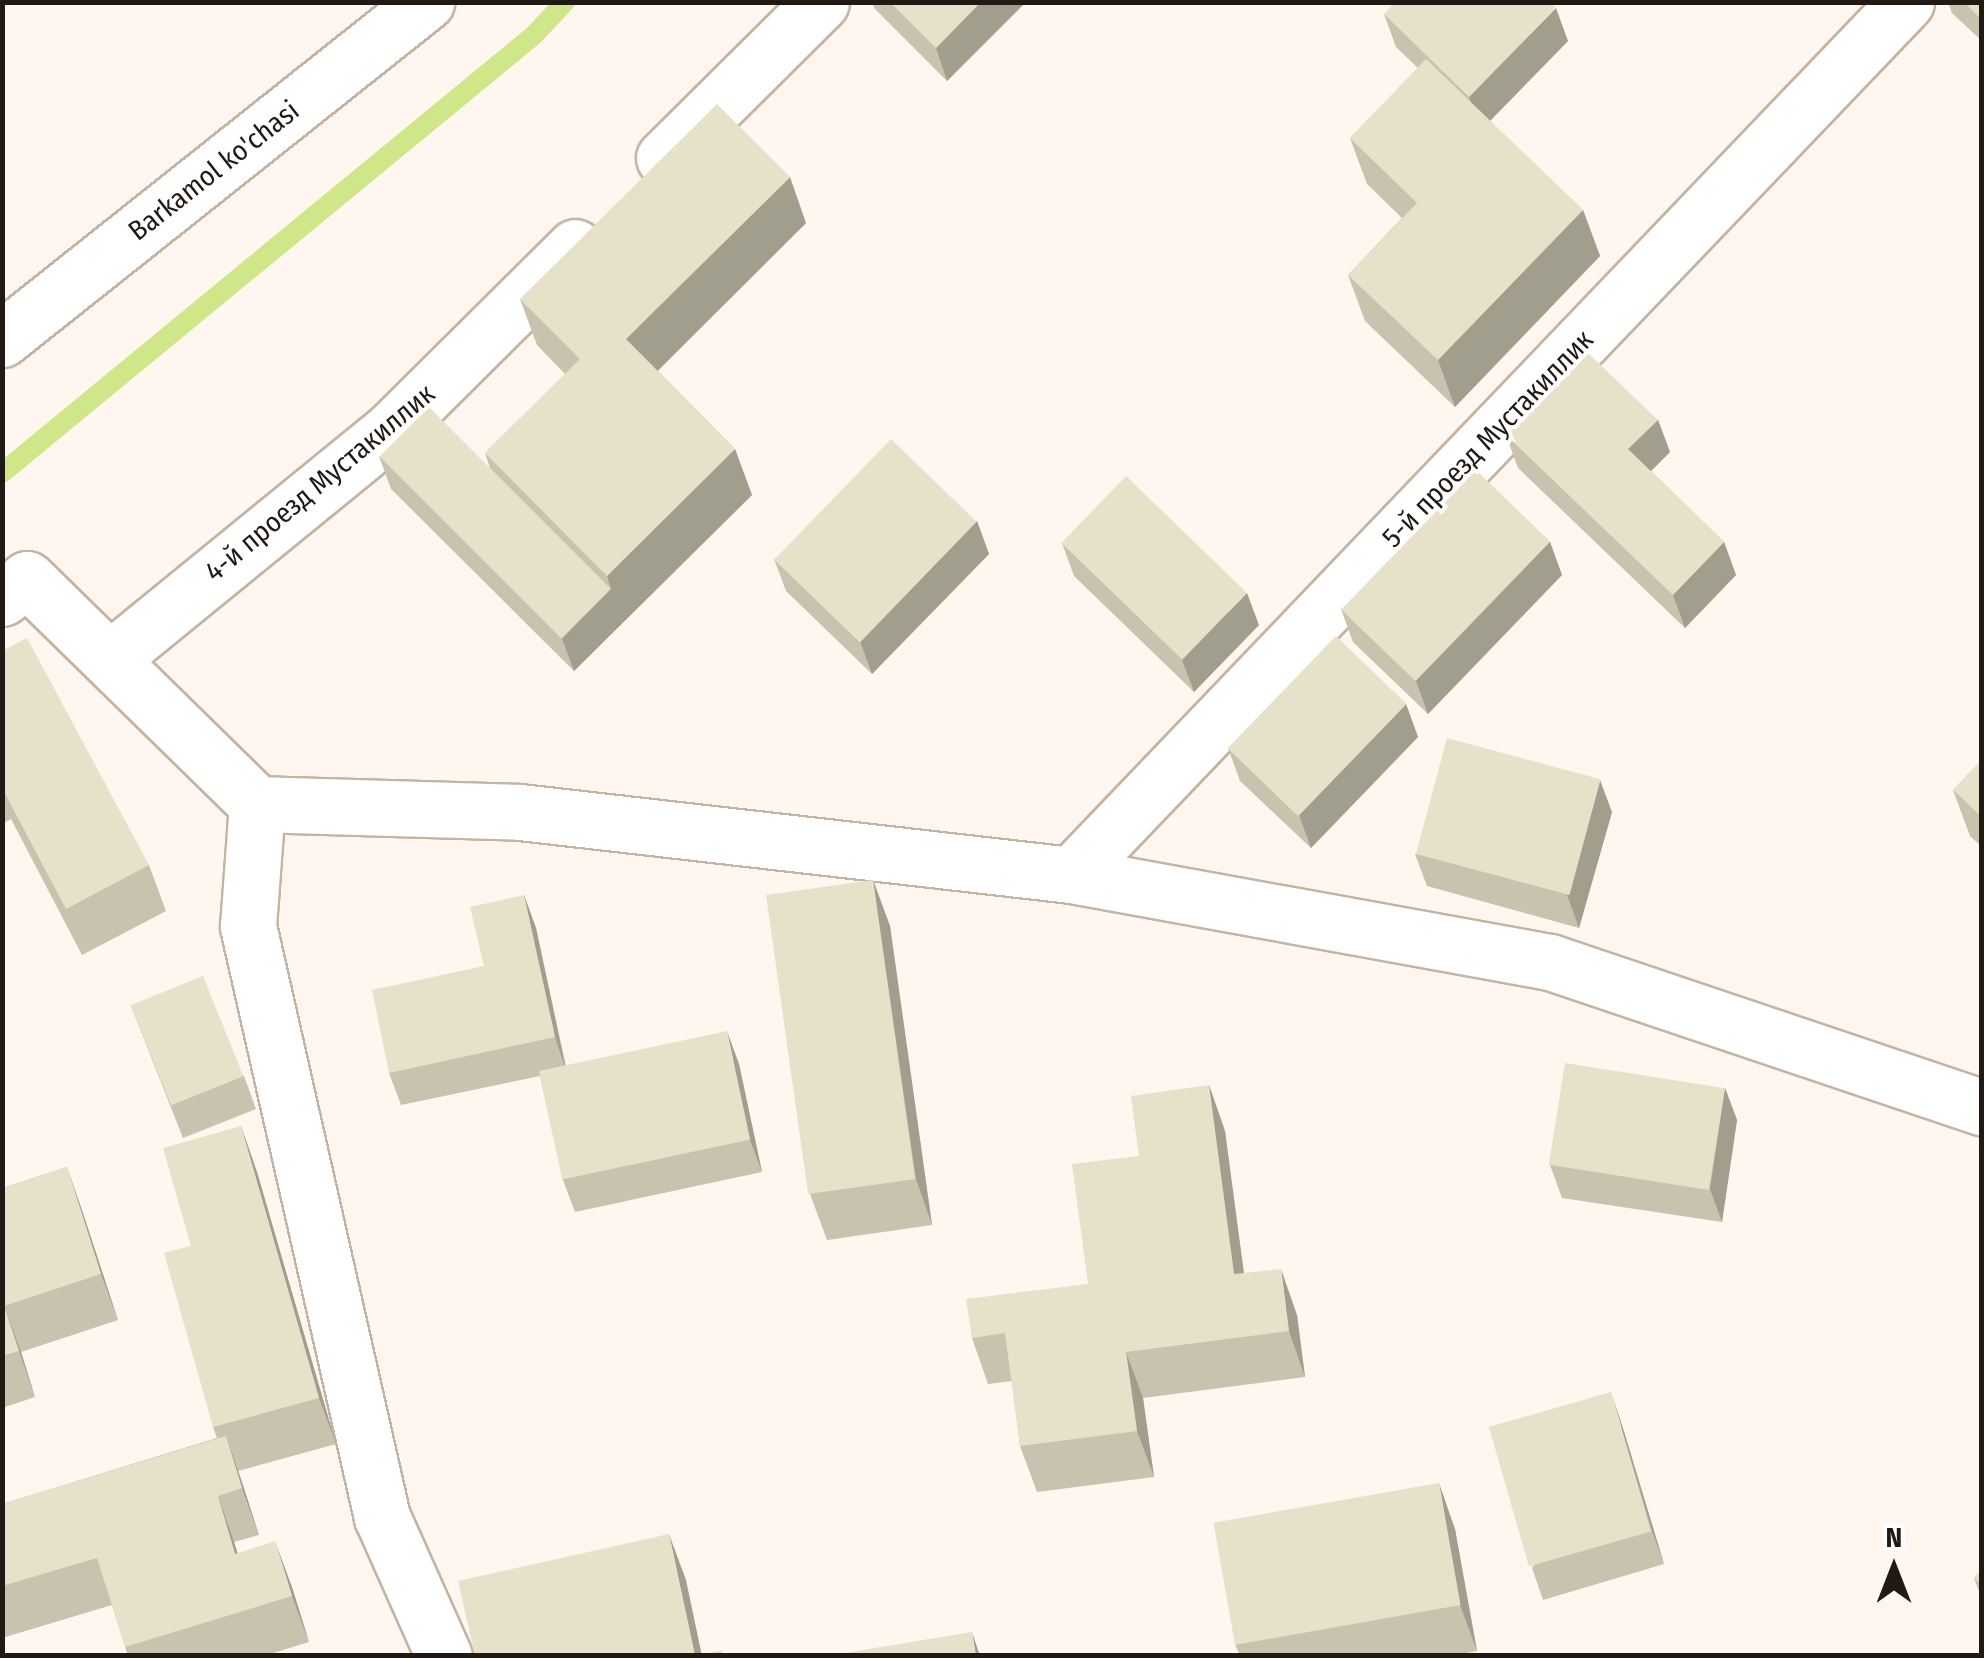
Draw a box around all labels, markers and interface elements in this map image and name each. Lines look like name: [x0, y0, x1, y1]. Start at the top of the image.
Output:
street label: Barkamol ko'chasi: [122, 94, 306, 248]
street label: 5-й проезд Мустакиллик: [1376, 323, 1600, 555]
street label: 4-й проезд Мустакиллик: [198, 377, 442, 589]
north arrow: [1844, 1518, 1944, 1618]
text: N: [1886, 1521, 1902, 1554]

